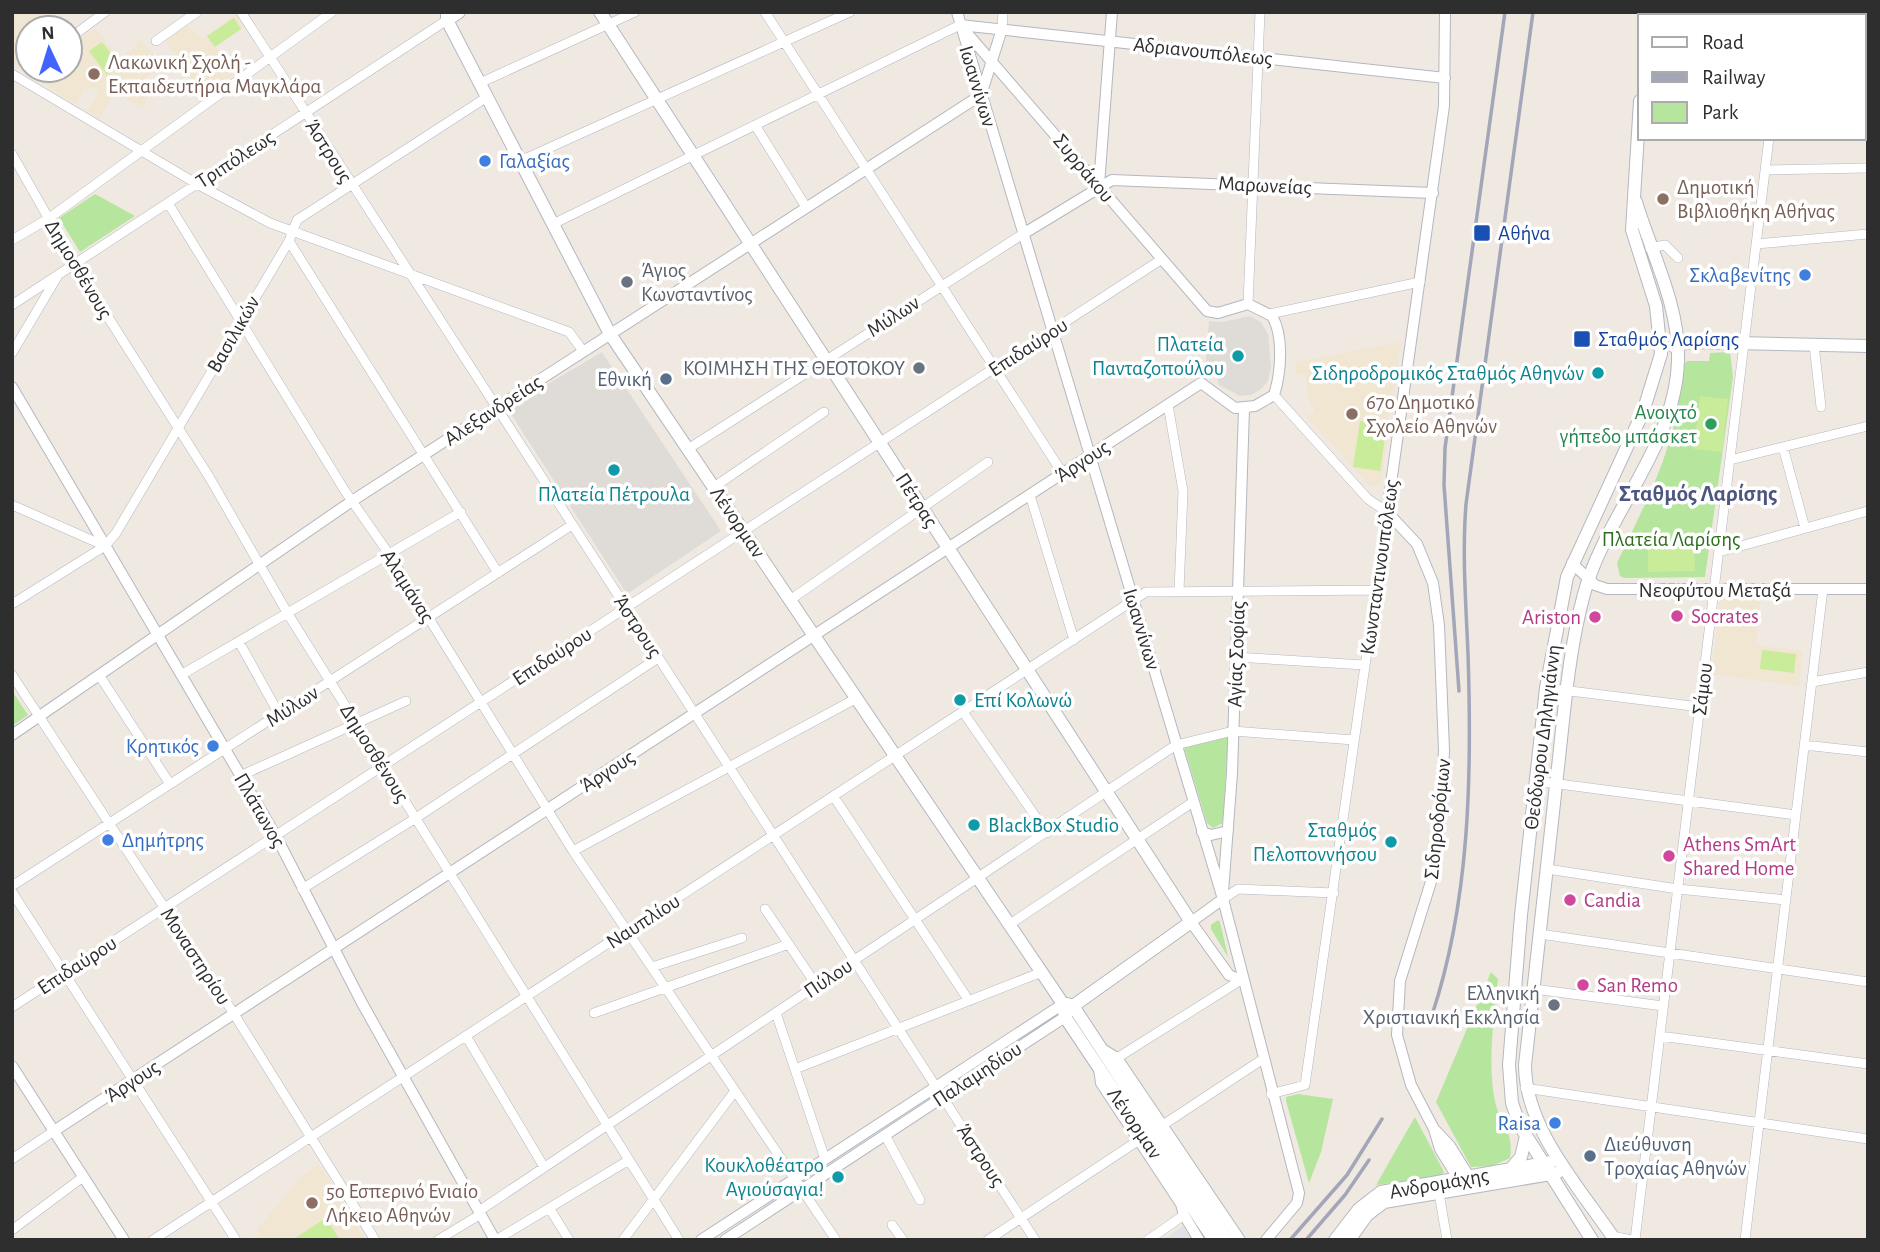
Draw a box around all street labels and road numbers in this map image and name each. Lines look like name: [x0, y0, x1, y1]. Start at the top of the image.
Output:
street label: Αδριανουπόλεως: [1132, 34, 1274, 69]
street label: Ιωαννίνων: [955, 43, 1000, 130]
street label: Άστρους: [301, 116, 356, 187]
street label: Τριπόλεως: [192, 126, 278, 192]
street label: Συρράκου: [1049, 130, 1118, 206]
street label: Μαρωνείας: [1218, 173, 1312, 198]
street label: Δημοσθένους: [41, 216, 116, 323]
street label: Βασιλικών: [203, 292, 264, 376]
street label: Μύλων: [863, 292, 924, 341]
street label: Επιδαύρου: [985, 314, 1072, 381]
street label: Αλεξανδρείας: [441, 371, 547, 451]
street label: Άργους: [1051, 436, 1113, 487]
street label: Πέτρας: [891, 469, 942, 531]
street label: Κωνσταντινουπόλεως: [1357, 478, 1402, 656]
street label: Λένορμαν: [706, 483, 769, 562]
street label: Αλαμάνας: [377, 546, 438, 627]
street label: Νεοφύτου Μεταξά: [1638, 580, 1792, 602]
street label: Ιωαννίνων: [1119, 586, 1164, 673]
street label: Άστρους: [610, 591, 666, 662]
street label: Αγίας Σοφίας: [1224, 600, 1249, 708]
street label: Επιδαύρου: [509, 623, 596, 690]
street label: Θεόδωρου Δηληγιάννη: [1521, 643, 1564, 831]
street label: Σάμου: [1689, 662, 1716, 717]
street label: Μύλων: [262, 682, 323, 731]
street label: Δημοσθένους: [336, 700, 413, 806]
street label: Άργους: [576, 746, 638, 797]
street label: Σιδηροδρόμων: [1421, 757, 1454, 880]
street label: Πλάτωνος: [230, 769, 289, 851]
street label: Ναυπλίου: [603, 890, 684, 953]
street label: Μοναστηρίου: [156, 904, 235, 1009]
street label: Επιδαύρου: [34, 932, 121, 999]
street label: Πύλου: [800, 955, 856, 1002]
street label: Παλαμηδίου: [929, 1038, 1026, 1111]
street label: Άργους: [101, 1056, 163, 1107]
street label: Λένορμαν: [1103, 1084, 1166, 1163]
street label: Άστρους: [953, 1120, 1009, 1191]
street label: Ανδρομάχης: [1388, 1164, 1490, 1203]

